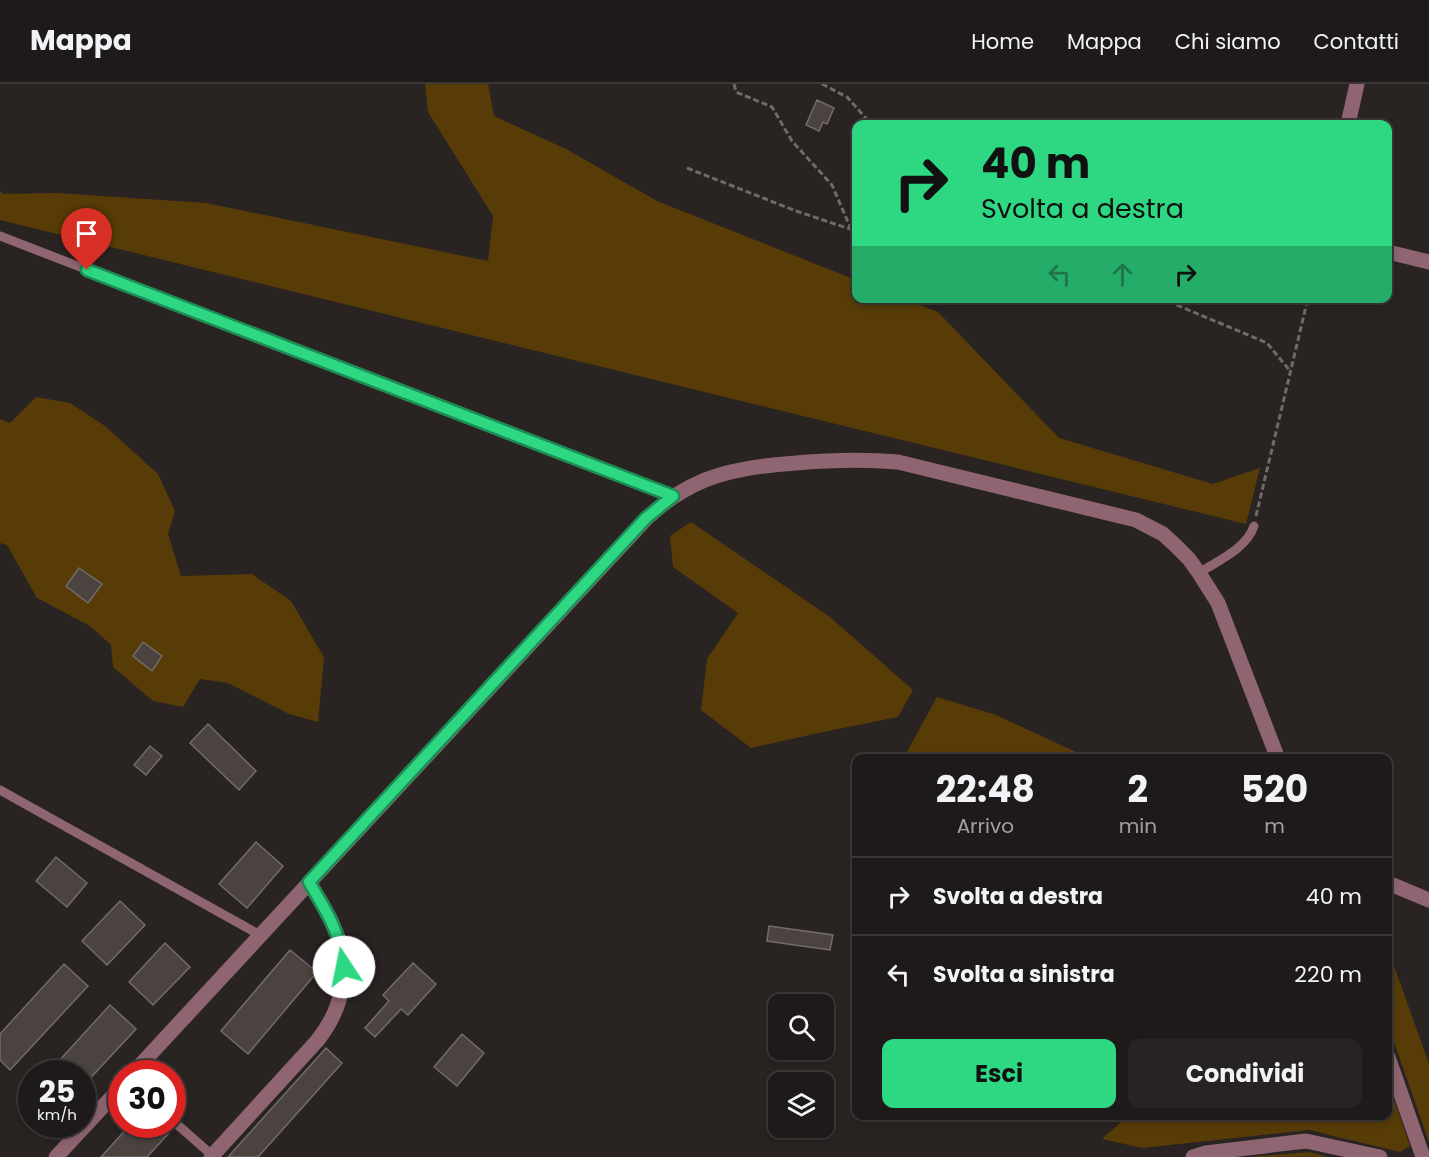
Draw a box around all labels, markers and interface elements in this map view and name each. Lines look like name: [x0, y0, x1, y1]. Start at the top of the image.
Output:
text: Mappa: [30, 21, 132, 60]
text: Home: [971, 27, 1034, 56]
text: Mappa: [1067, 27, 1142, 56]
text: Chi siamo: [1175, 27, 1281, 56]
text: Contatti: [1314, 27, 1399, 56]
text: 40 m: [981, 134, 1090, 193]
icon: right: [882, 144, 960, 222]
text: Svolta a destra: [981, 190, 1184, 227]
pin: [61, 208, 112, 270]
icon: arrive: [70, 217, 103, 250]
icon: left: [1043, 258, 1076, 291]
icon: ahead: [1106, 258, 1139, 291]
icon: right: [1169, 258, 1202, 291]
text: 22:48: [936, 764, 1035, 815]
text: 2: [1128, 764, 1148, 815]
text: 520: [1241, 764, 1308, 815]
text: Arrivo: [957, 812, 1014, 840]
text: min: [1119, 812, 1157, 840]
text: m: [1264, 812, 1285, 840]
icon: right: [882, 880, 915, 913]
text: Svolta a destra: [933, 881, 1103, 912]
text: 40 m: [1306, 881, 1362, 912]
position arrow: [312, 935, 376, 999]
icon: left: [882, 958, 915, 991]
text: Svolta a sinistra: [933, 959, 1115, 990]
text: 220 m: [1294, 959, 1362, 990]
map controls: [768, 994, 834, 1138]
button: search: [768, 994, 834, 1060]
button: Esci: [882, 1039, 1116, 1108]
button: Condividi: [1128, 1039, 1362, 1108]
speed limit sign: 30: [108, 1060, 186, 1138]
text: 25: [39, 1070, 75, 1113]
button: layers: [768, 1072, 834, 1138]
text: km/h: [37, 1104, 77, 1125]

